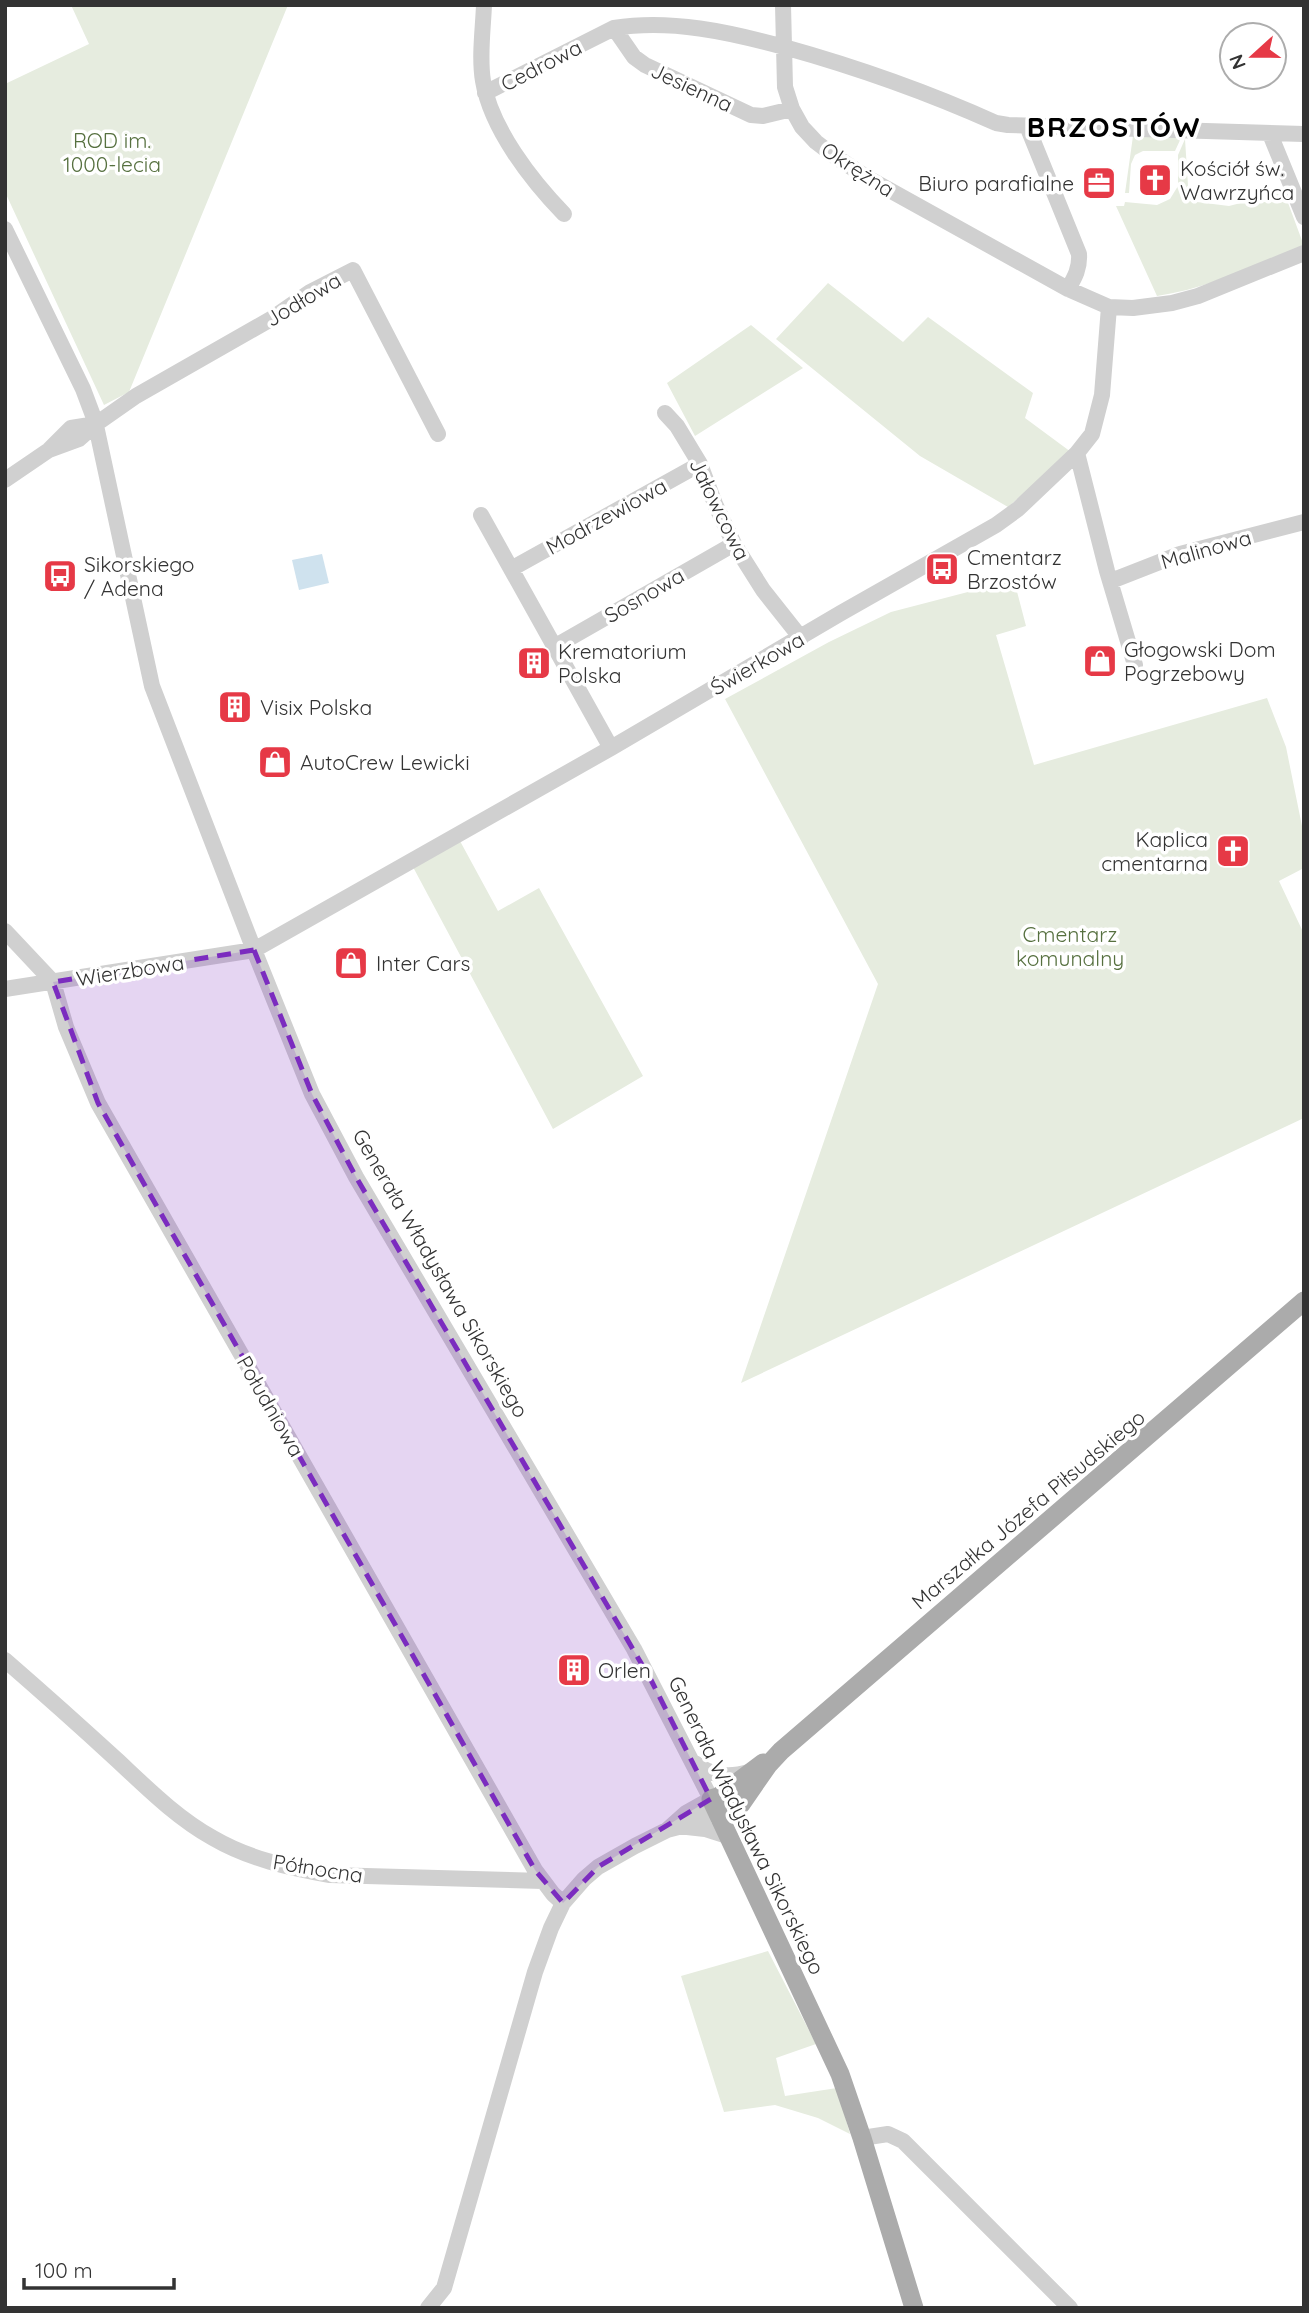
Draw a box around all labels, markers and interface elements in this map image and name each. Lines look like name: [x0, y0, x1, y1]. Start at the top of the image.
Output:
north arrow: [1218, 21, 1288, 91]
street label: Cedrowa: [496, 34, 586, 96]
text: N: [1223, 51, 1251, 73]
street label: Jesienna: [647, 57, 737, 117]
district label: BRZOSTÓW: [1027, 109, 1201, 144]
park label: ROD im. 1000-lecia: [63, 127, 161, 177]
street label: Okrężna: [817, 136, 899, 202]
place label: Kościół św. Wawrzyńca: [1180, 155, 1294, 205]
church icon: Kościół św. Wawrzyńca: [1136, 161, 1174, 199]
office icon: Biuro parafialne: [1080, 164, 1118, 202]
place label: Biuro parafialne: [918, 170, 1074, 196]
street label: Jodłowa: [260, 266, 346, 332]
street label: Jałowcowa: [684, 454, 756, 564]
street label: Modrzewiowa: [541, 472, 671, 560]
street label: Malinowa: [1158, 524, 1254, 574]
place label: Cmentarz Brzostów: [967, 544, 1062, 594]
bus stop icon: Cmentarz Brzostów: [923, 550, 961, 588]
place label: Sikorskiego / Adena: [84, 551, 195, 601]
bus stop icon: Sikorskiego / Adena: [41, 557, 79, 595]
street label: Sosnowa: [599, 562, 689, 628]
street label: Świerkowa: [705, 626, 809, 700]
place label: Głogowski Dom Pogrzebowy: [1124, 636, 1276, 686]
place label: Krematorium Polska: [558, 638, 687, 688]
shop icon: Głogowski Dom Pogrzebowy: [1081, 642, 1119, 680]
building icon: Krematorium Polska: [515, 644, 553, 682]
building icon: Visix Polska: [216, 688, 254, 726]
place label: Visix Polska: [260, 694, 372, 720]
shop icon: AutoCrew Lewicki: [256, 743, 294, 781]
place label: AutoCrew Lewicki: [300, 749, 470, 775]
place label: Kaplica cmentarna: [1101, 826, 1208, 876]
church icon: Kaplica cmentarna: [1214, 832, 1252, 870]
park label: Cmentarz komunalny: [1016, 921, 1124, 971]
shop icon: Inter Cars: [332, 944, 370, 982]
street label: Wierzbowa: [74, 949, 186, 991]
place label: Inter Cars: [376, 950, 470, 976]
street label: Generała Władysława Sikorskiego: [348, 1124, 534, 1422]
street label: Południowa: [232, 1351, 310, 1461]
street label: Marszałka Józefa Piłsudskiego: [906, 1404, 1150, 1614]
building icon: Orlen: [555, 1651, 593, 1689]
place label: Orlen: [598, 1657, 651, 1683]
street label: Generała Władysława Sikorskiego: [663, 1672, 831, 1978]
street label: Północna: [271, 1848, 365, 1888]
scale bar: [24, 2246, 175, 2290]
text: 100 m: [35, 2257, 93, 2283]

